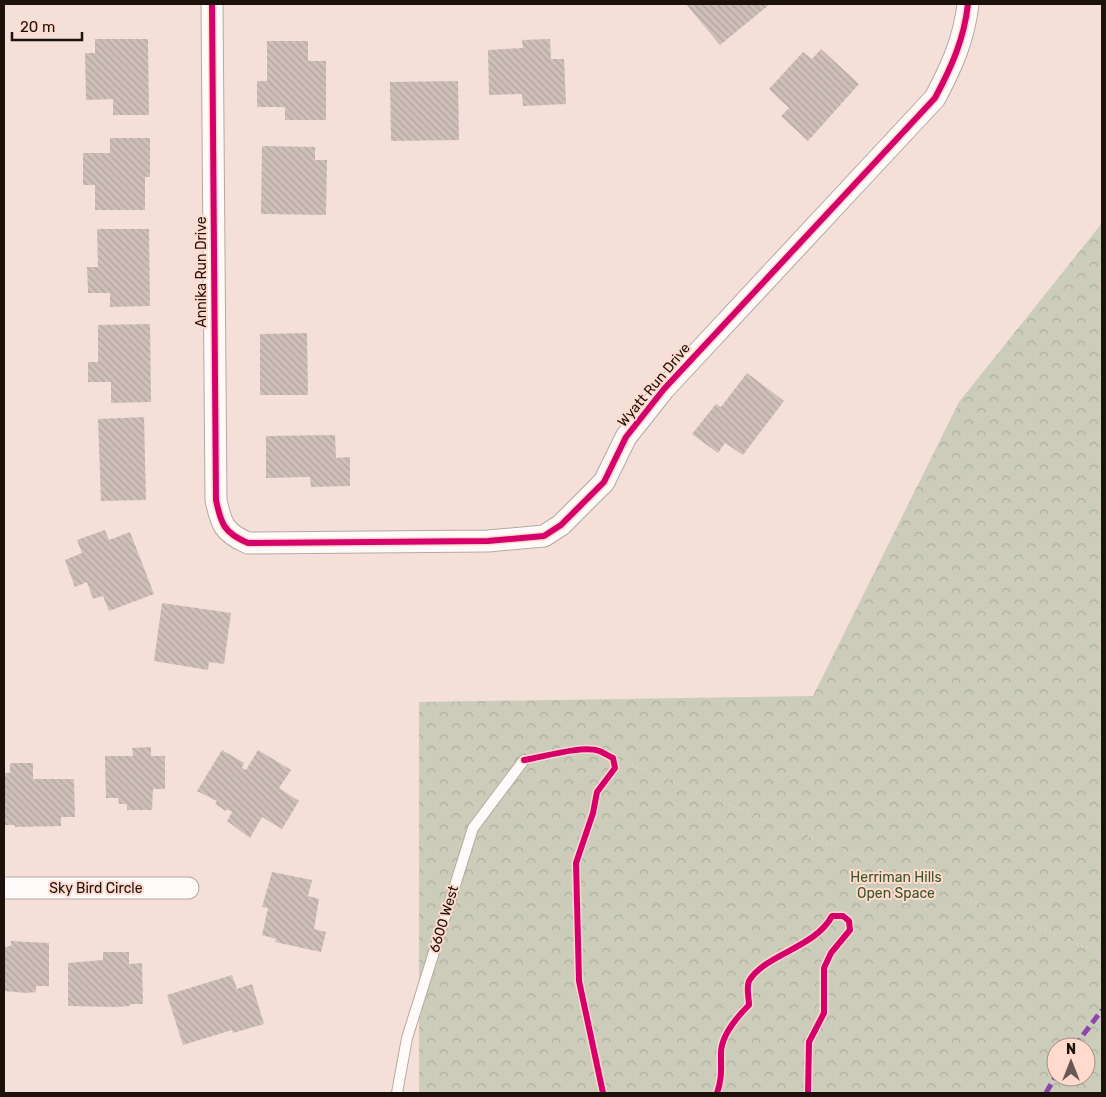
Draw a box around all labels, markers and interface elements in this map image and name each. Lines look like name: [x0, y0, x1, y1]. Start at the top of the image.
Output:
scale bar: [12, 10, 82, 42]
text: 20 m: [20, 18, 55, 36]
street label: Annika Run Drive: [193, 216, 210, 328]
street label: Wyatt Run Drive: [614, 340, 694, 430]
park label: Herriman Hills Open Space: [850, 869, 942, 902]
street label: Sky Bird Circle: [49, 880, 143, 897]
street label: 6600 West: [426, 883, 462, 955]
north arrow: [1046, 1037, 1096, 1087]
text: N: [1066, 1041, 1076, 1058]

